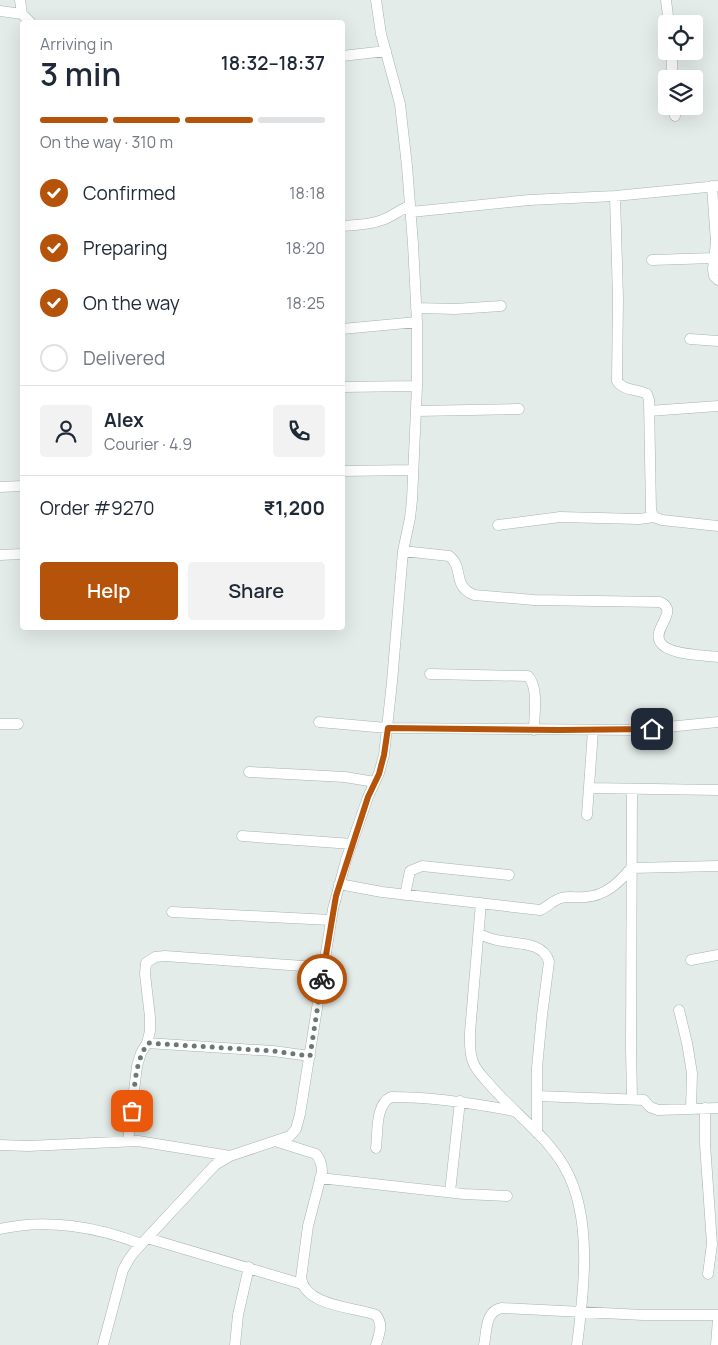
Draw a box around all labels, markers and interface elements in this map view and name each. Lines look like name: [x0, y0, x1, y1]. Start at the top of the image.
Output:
map controls: [658, 15, 703, 115]
button: locate: [658, 15, 703, 60]
text: Arriving in: [40, 33, 113, 55]
text: 18:32–18:37: [221, 50, 325, 76]
text: 3 min: [40, 52, 121, 96]
button: layers: [658, 70, 703, 115]
text: On the way · 310 m: [40, 131, 173, 153]
icon: check: [40, 179, 68, 207]
text: Confirmed: [83, 180, 176, 206]
text: 18:18: [289, 182, 325, 204]
icon: check: [40, 234, 68, 262]
text: Preparing: [83, 235, 168, 261]
text: 18:20: [286, 237, 325, 259]
icon: check: [40, 289, 68, 317]
text: On the way: [83, 290, 180, 316]
text: 18:25: [286, 292, 325, 314]
text: Delivered: [83, 345, 165, 371]
button: person: [40, 405, 92, 457]
button: phone: [273, 405, 325, 457]
text: Alex: [104, 407, 144, 433]
text: Courier · 4.9: [104, 433, 192, 455]
text: Order #9270: [40, 495, 155, 521]
text: ₹1,200: [264, 495, 325, 521]
button: Help: [40, 562, 178, 620]
button: Share: [188, 562, 325, 620]
pin: [631, 708, 673, 750]
icon: home: [638, 715, 666, 743]
courier: [297, 954, 347, 1004]
icon: bike: [308, 965, 336, 993]
pin: [111, 1090, 153, 1132]
icon: bag: [118, 1097, 146, 1125]

